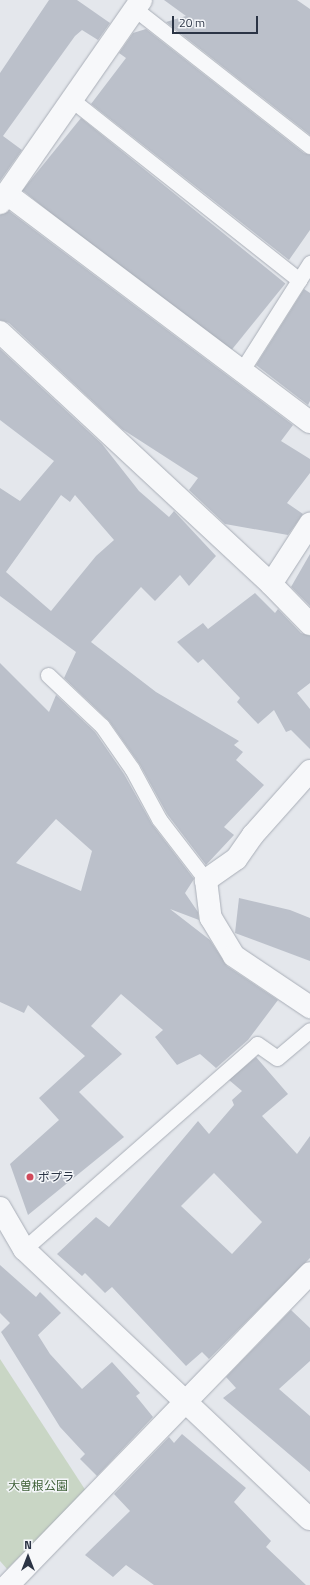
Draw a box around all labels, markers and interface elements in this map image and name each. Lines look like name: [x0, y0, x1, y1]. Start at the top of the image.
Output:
scale bar: [174, 8, 260, 34]
text: 20 m: [179, 13, 205, 32]
place label: ポプラ: [38, 1170, 74, 1184]
marker: ポプラ: [25, 1172, 35, 1182]
park label: 大曽根公園: [8, 1479, 68, 1493]
north arrow: [8, 1537, 48, 1577]
text: N: [24, 1537, 32, 1553]

